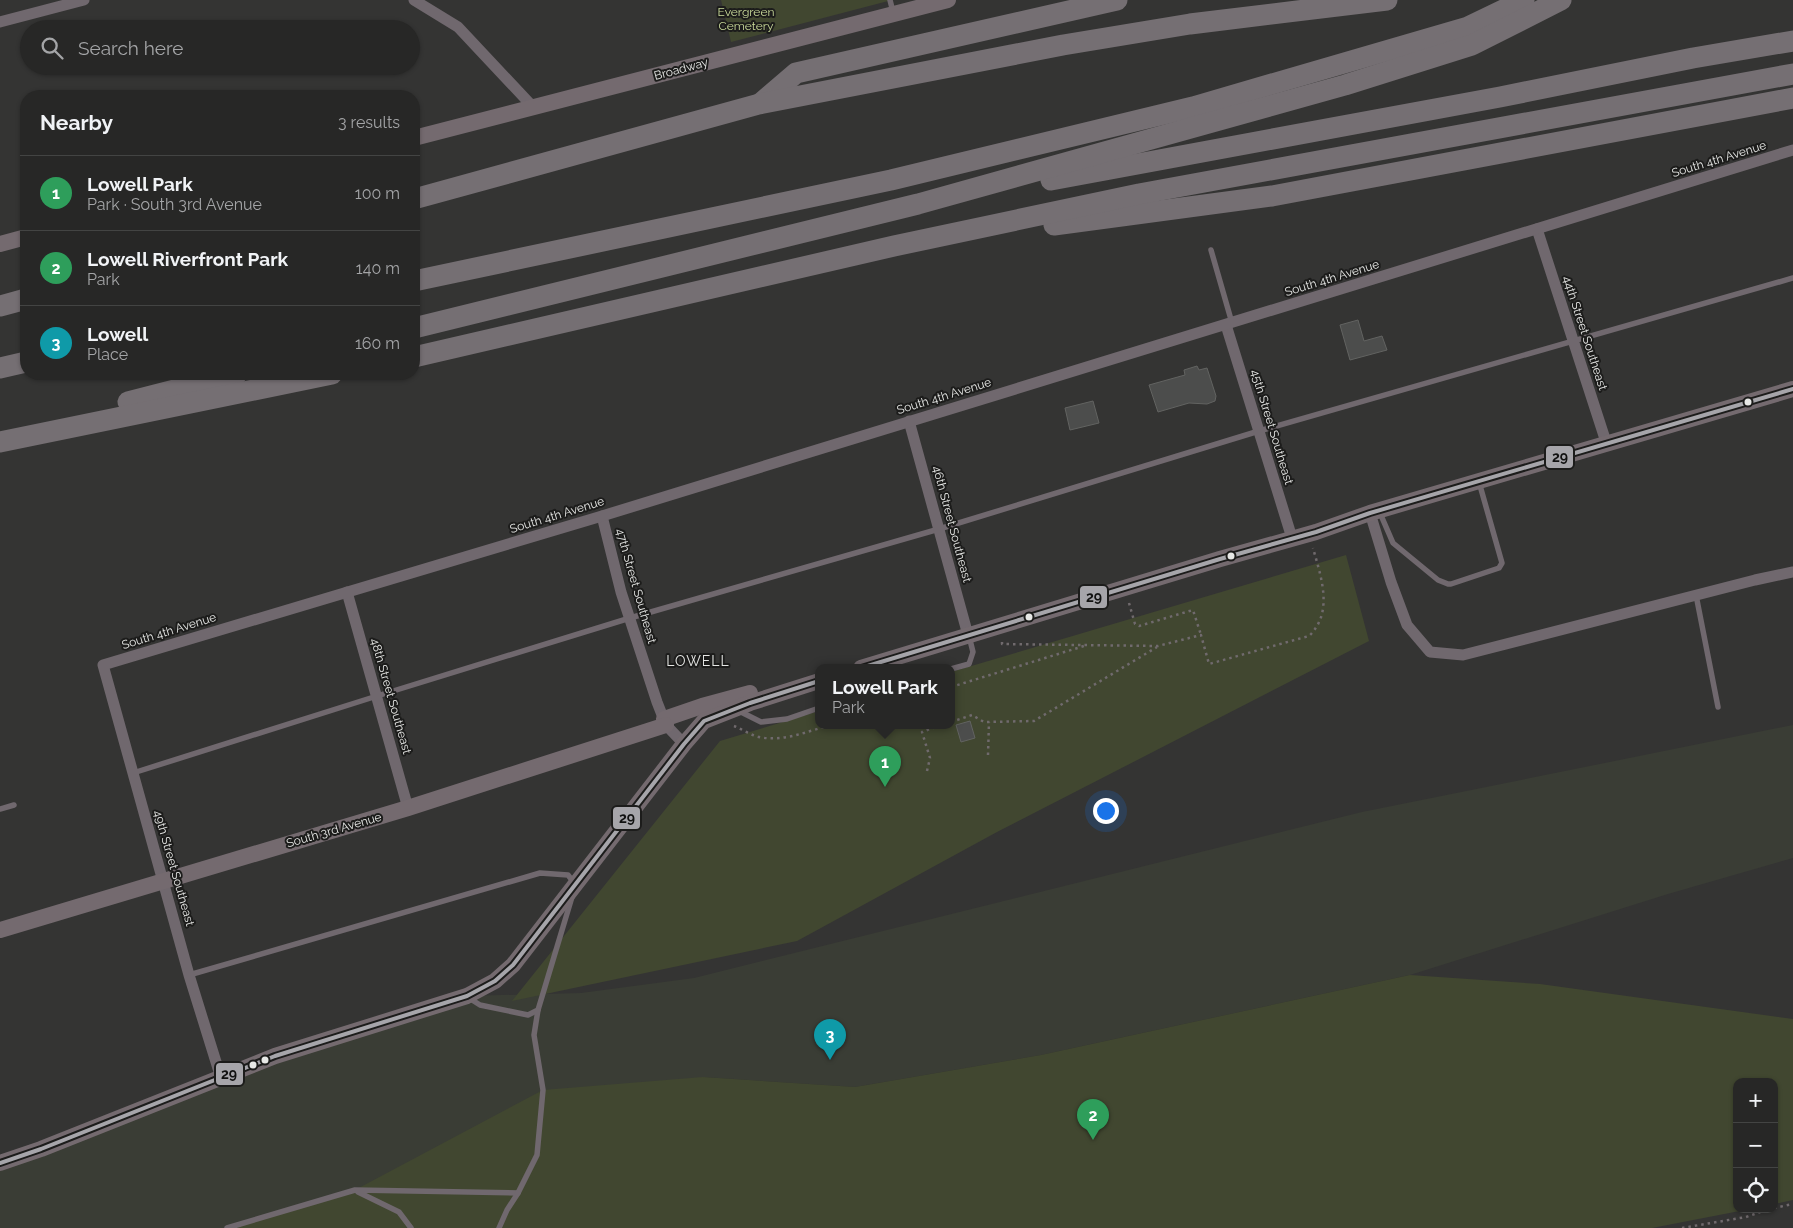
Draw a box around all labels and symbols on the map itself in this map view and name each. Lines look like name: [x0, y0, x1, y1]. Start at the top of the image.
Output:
park label: Evergreen Cemetery: [718, 5, 774, 33]
street label: Broadway: [652, 55, 710, 83]
street label: South 4th Avenue: [1670, 138, 1768, 180]
street label: South 4th Avenue: [1283, 257, 1381, 299]
street label: 44th Street Southeast: [1560, 274, 1610, 392]
street label: 45th Street Southeast: [1248, 368, 1296, 486]
street label: South 4th Avenue: [895, 375, 993, 417]
unlabelled marker: [1743, 397, 1753, 407]
line badge: 29: [1545, 445, 1574, 469]
text: 29: [1552, 449, 1568, 465]
street label: 46th Street Southeast: [930, 464, 974, 584]
street label: South 4th Avenue: [508, 494, 606, 536]
street label: 47th Street Southeast: [613, 527, 659, 645]
unlabelled marker: [1226, 551, 1236, 561]
line badge: 29: [1079, 585, 1108, 609]
text: 29: [1086, 589, 1102, 605]
street label: South 4th Avenue: [120, 610, 218, 652]
unlabelled marker: [1024, 612, 1034, 622]
street label: 48th Street Southeast: [368, 636, 414, 756]
district label: LOWELL: [666, 653, 730, 669]
pin: 1: [869, 746, 901, 787]
your location: [1093, 798, 1119, 824]
line badge: 29: [612, 806, 641, 830]
street label: 49th Street Southeast: [151, 808, 197, 928]
street label: South 3rd Avenue: [285, 810, 383, 850]
text: 29: [619, 810, 635, 826]
pin: 3: [814, 1019, 846, 1060]
unlabelled marker: [260, 1055, 270, 1065]
unlabelled marker: [248, 1060, 258, 1070]
line badge: 29: [215, 1062, 244, 1086]
text: 29: [221, 1066, 237, 1082]
pin: 2: [1077, 1099, 1109, 1140]

